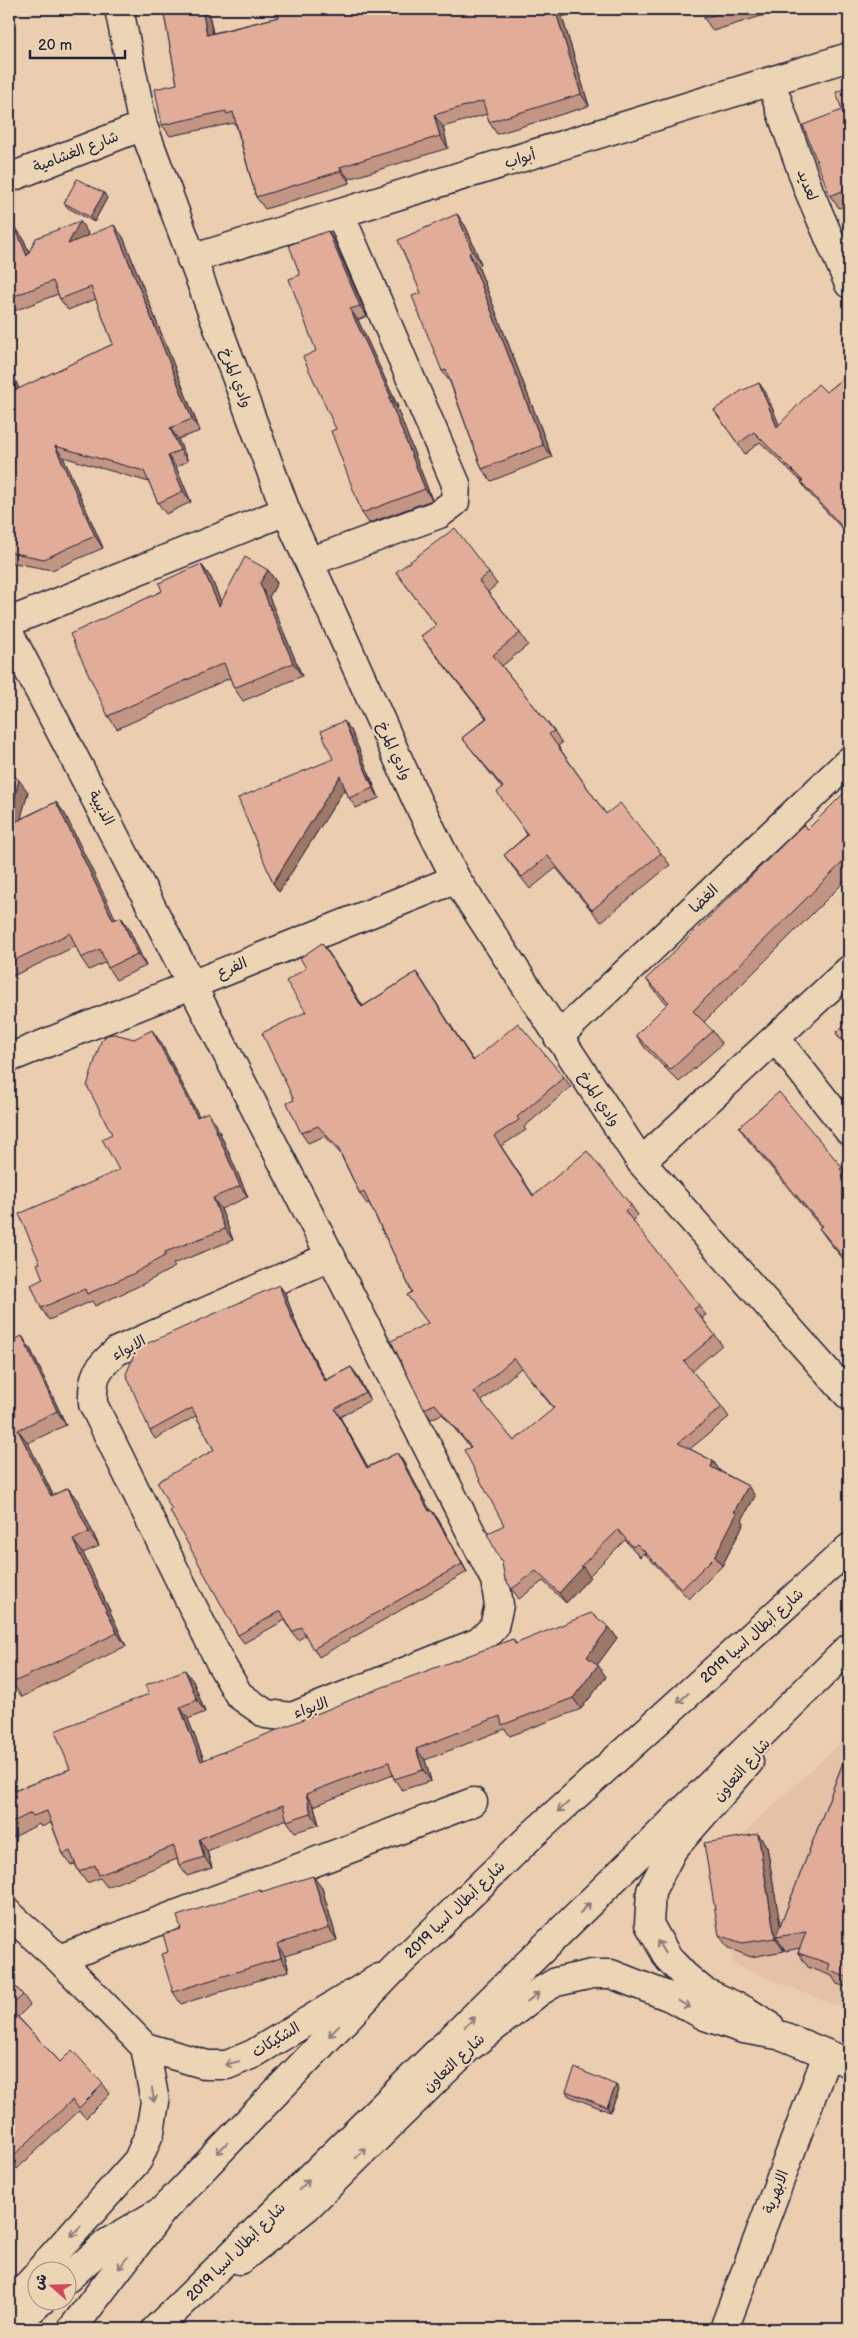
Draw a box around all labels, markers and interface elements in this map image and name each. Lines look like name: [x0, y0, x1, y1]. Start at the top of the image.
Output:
scale bar: [30, 28, 125, 60]
text: 20 m: [38, 36, 72, 55]
street label: شارع الغشامية: [31, 127, 121, 177]
street label: أبواب: [502, 145, 538, 173]
street label: لعديد: [792, 167, 822, 203]
street label: وادي المرخ: [215, 346, 256, 411]
street label: وادي المرخ: [372, 719, 415, 784]
street label: الذيبية: [84, 787, 118, 829]
street label: الغضا: [685, 881, 723, 917]
street label: الفرع: [214, 953, 250, 983]
street label: وادي المرخ: [573, 1068, 624, 1131]
street label: الابواء: [109, 1331, 149, 1365]
street label: شارع أبطال اسيا 2019: [696, 1585, 808, 1687]
one-way arrow: [677, 1692, 690, 1704]
street label: الابواء: [291, 1693, 331, 1723]
street label: شارع التعاون: [709, 1735, 775, 1805]
one-way arrow: [556, 1801, 569, 1813]
street label: شارع أبطال اسيا 2019: [401, 1857, 509, 1963]
one-way arrow: [579, 1902, 592, 1914]
one-way arrow: [655, 1941, 665, 1955]
one-way arrow: [526, 1991, 539, 2002]
one-way arrow: [676, 2000, 690, 2010]
one-way arrow: [463, 2016, 476, 2028]
street label: الشكيكات: [248, 2018, 304, 2062]
one-way arrow: [328, 2025, 340, 2038]
street label: شارع التعاون: [419, 2030, 489, 2096]
one-way arrow: [225, 2059, 241, 2068]
one-way arrow: [148, 2087, 158, 2103]
one-way arrow: [216, 2142, 228, 2155]
one-way arrow: [355, 2147, 368, 2159]
street label: الابهرية: [759, 2168, 793, 2216]
one-way arrow: [298, 2179, 310, 2191]
street label: شارع أبطال اسيا 2019: [182, 2198, 290, 2306]
one-way arrow: [70, 2225, 82, 2238]
one-way arrow: [118, 2256, 128, 2270]
north arrow: [28, 2260, 78, 2310]
text: ش: [30, 2272, 51, 2292]

